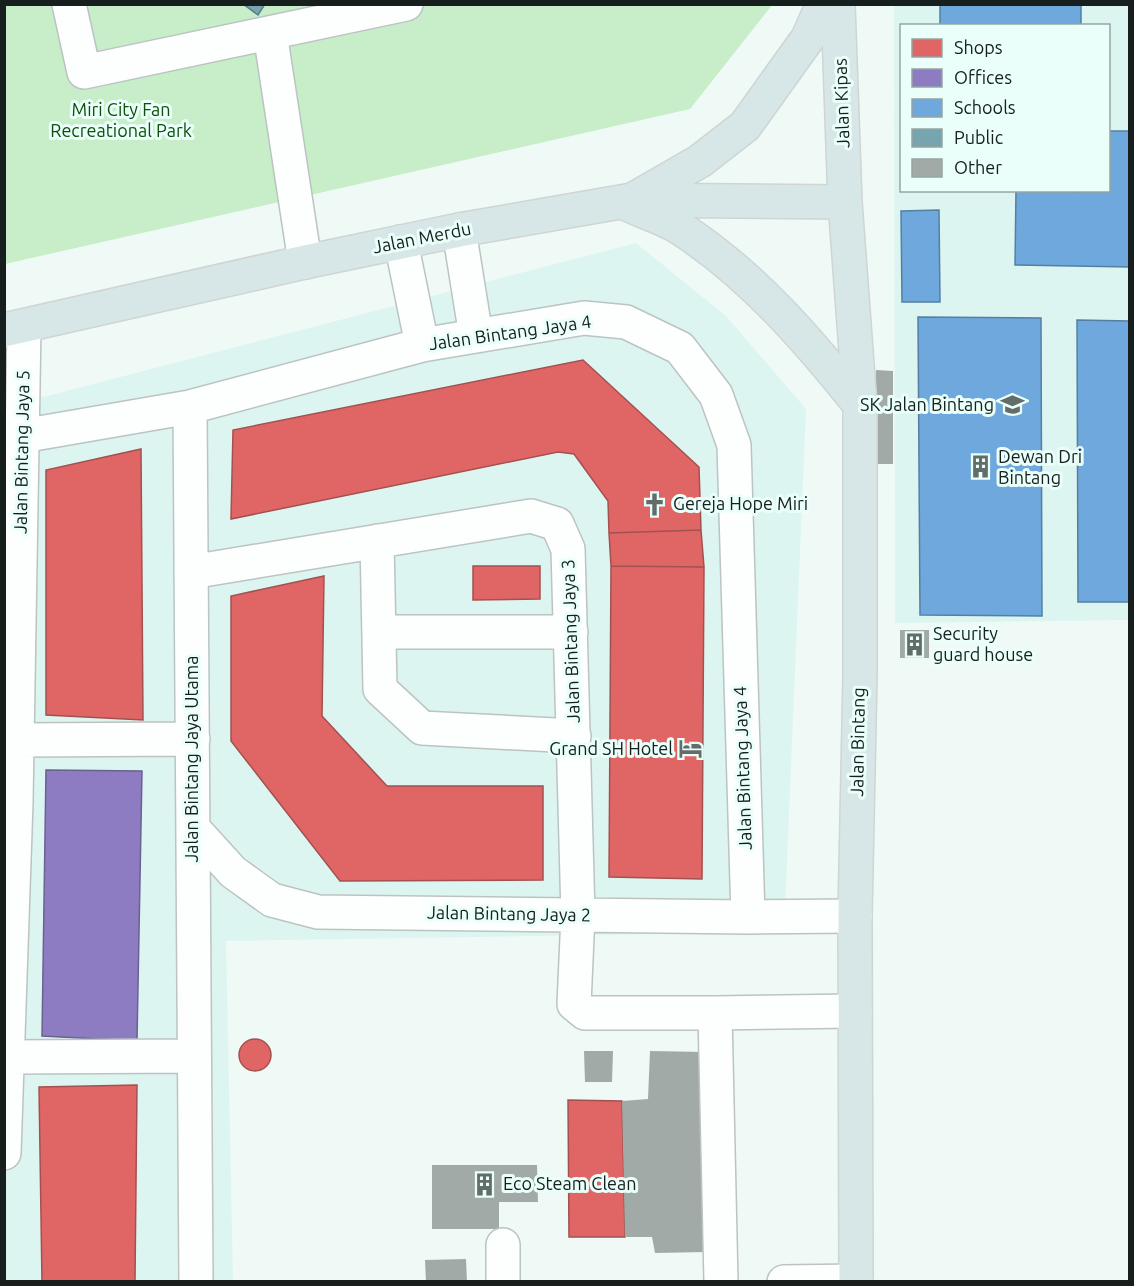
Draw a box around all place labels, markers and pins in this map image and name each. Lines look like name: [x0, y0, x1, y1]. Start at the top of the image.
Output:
school or university icon: SK Jalan Bintang: [999, 392, 1025, 418]
place label: SK Jalan Bintang: [860, 394, 994, 414]
place label: Dewan Dri Bintang: [998, 446, 1082, 487]
building icon: Dewan Dri Bintang: [967, 454, 993, 480]
church icon: Gereja Hope Miri: [642, 491, 668, 517]
place label: Gereja Hope Miri: [673, 493, 808, 513]
place label: Security guard house: [933, 623, 1033, 664]
building icon: Security guard house: [902, 631, 928, 657]
hotel icon: Grand SH Hotel: [678, 736, 704, 762]
place label: Grand SH Hotel: [549, 738, 673, 758]
building icon: Eco Steam Clean: [472, 1171, 498, 1197]
place label: Eco Steam Clean: [503, 1173, 637, 1193]

